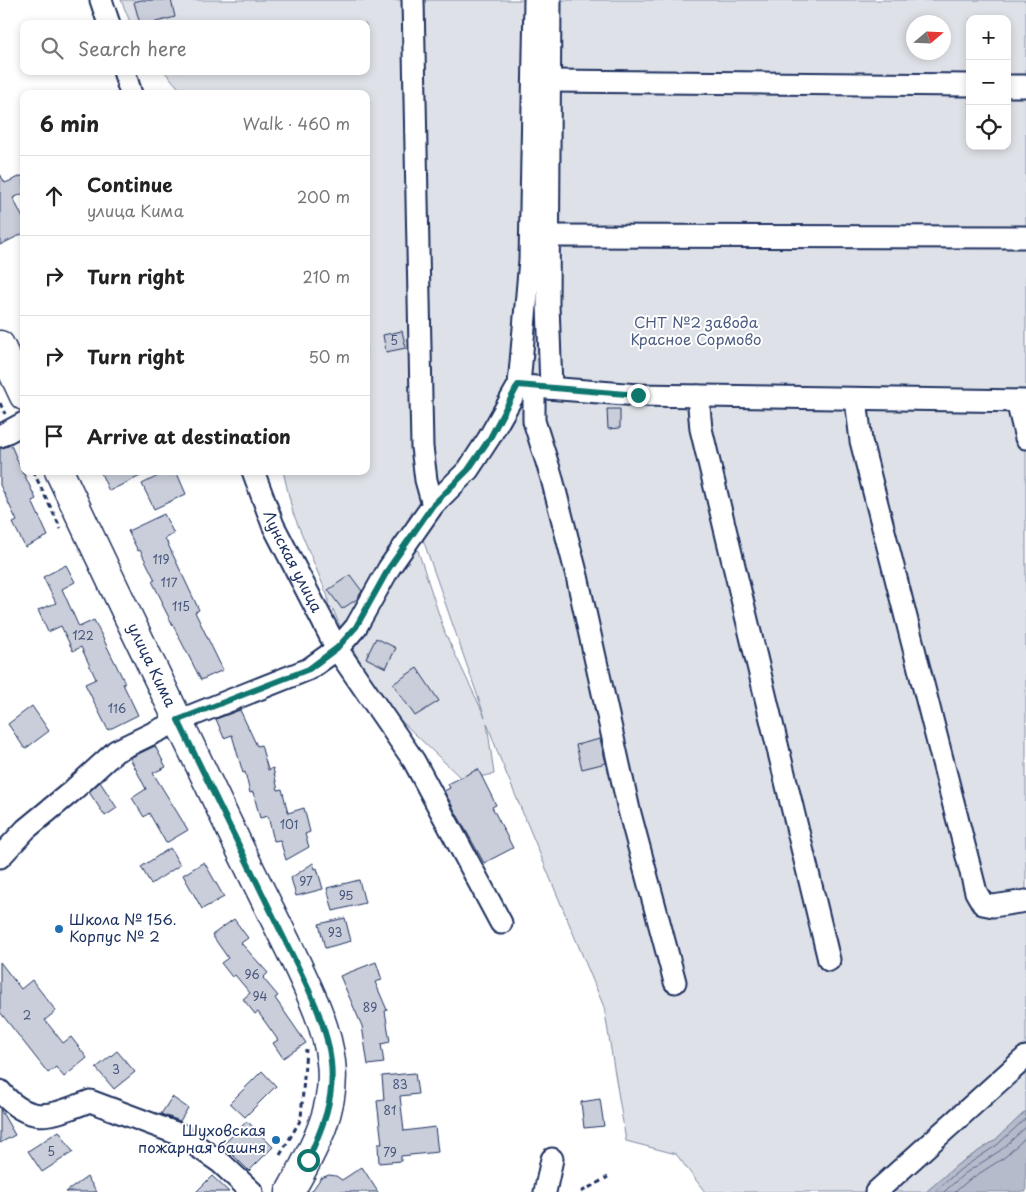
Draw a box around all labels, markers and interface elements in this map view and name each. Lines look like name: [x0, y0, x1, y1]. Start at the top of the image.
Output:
north arrow: [906, 15, 951, 60]
map controls: [966, 15, 1011, 150]
button: +: [966, 15, 1011, 60]
search box: [20, 20, 370, 75]
icon: search: [38, 34, 66, 62]
text: Search here: [78, 34, 187, 62]
button: −: [966, 60, 1011, 105]
button: locate: [966, 105, 1011, 150]
text: 6 min: [40, 107, 99, 139]
text: Walk · 460 m: [243, 111, 350, 135]
text: Continue: [87, 170, 173, 198]
icon: ahead: [40, 182, 68, 210]
text: 200 m: [297, 184, 350, 208]
text: улица Кима: [87, 198, 184, 222]
icon: right: [40, 262, 68, 290]
text: Turn right: [87, 262, 185, 290]
text: 210 m: [302, 264, 350, 288]
park label: СНТ №2 завода Красное Сормово: [630, 310, 762, 350]
house number: 5: [390, 331, 398, 349]
icon: right: [40, 342, 68, 370]
text: Turn right: [87, 342, 185, 370]
text: 50 m: [309, 344, 350, 368]
route end: [627, 384, 650, 407]
icon: arrive: [40, 422, 68, 450]
text: Arrive at destination: [87, 422, 291, 450]
street label: Лунская улица: [259, 507, 329, 616]
house number: 119: [152, 550, 170, 568]
house number: 117: [161, 573, 178, 591]
house number: 115: [172, 597, 190, 615]
street label: улица Кима: [123, 619, 183, 711]
house number: 122: [72, 626, 94, 644]
house number: 116: [108, 699, 126, 717]
house number: 101: [280, 815, 298, 833]
house number: 97: [299, 872, 313, 890]
house number: 95: [339, 886, 353, 904]
place label: Школа № 156. Корпус № 2: [69, 907, 177, 947]
marker: Школа № 156. Корпус № 2: [53, 923, 65, 935]
house number: 93: [328, 923, 342, 941]
house number: 96: [244, 965, 260, 983]
house number: 94: [253, 987, 268, 1005]
house number: 89: [363, 998, 377, 1016]
house number: 2: [23, 1006, 31, 1024]
house number: 3: [112, 1060, 120, 1078]
house number: 83: [392, 1075, 408, 1093]
house number: 81: [384, 1101, 396, 1119]
place label: Шуховская пожарная башня: [138, 1118, 266, 1158]
marker: Шуховская пожарная башня: [270, 1134, 282, 1146]
house number: 5: [47, 1142, 55, 1160]
house number: 79: [383, 1143, 397, 1161]
route start: [297, 1149, 320, 1172]

